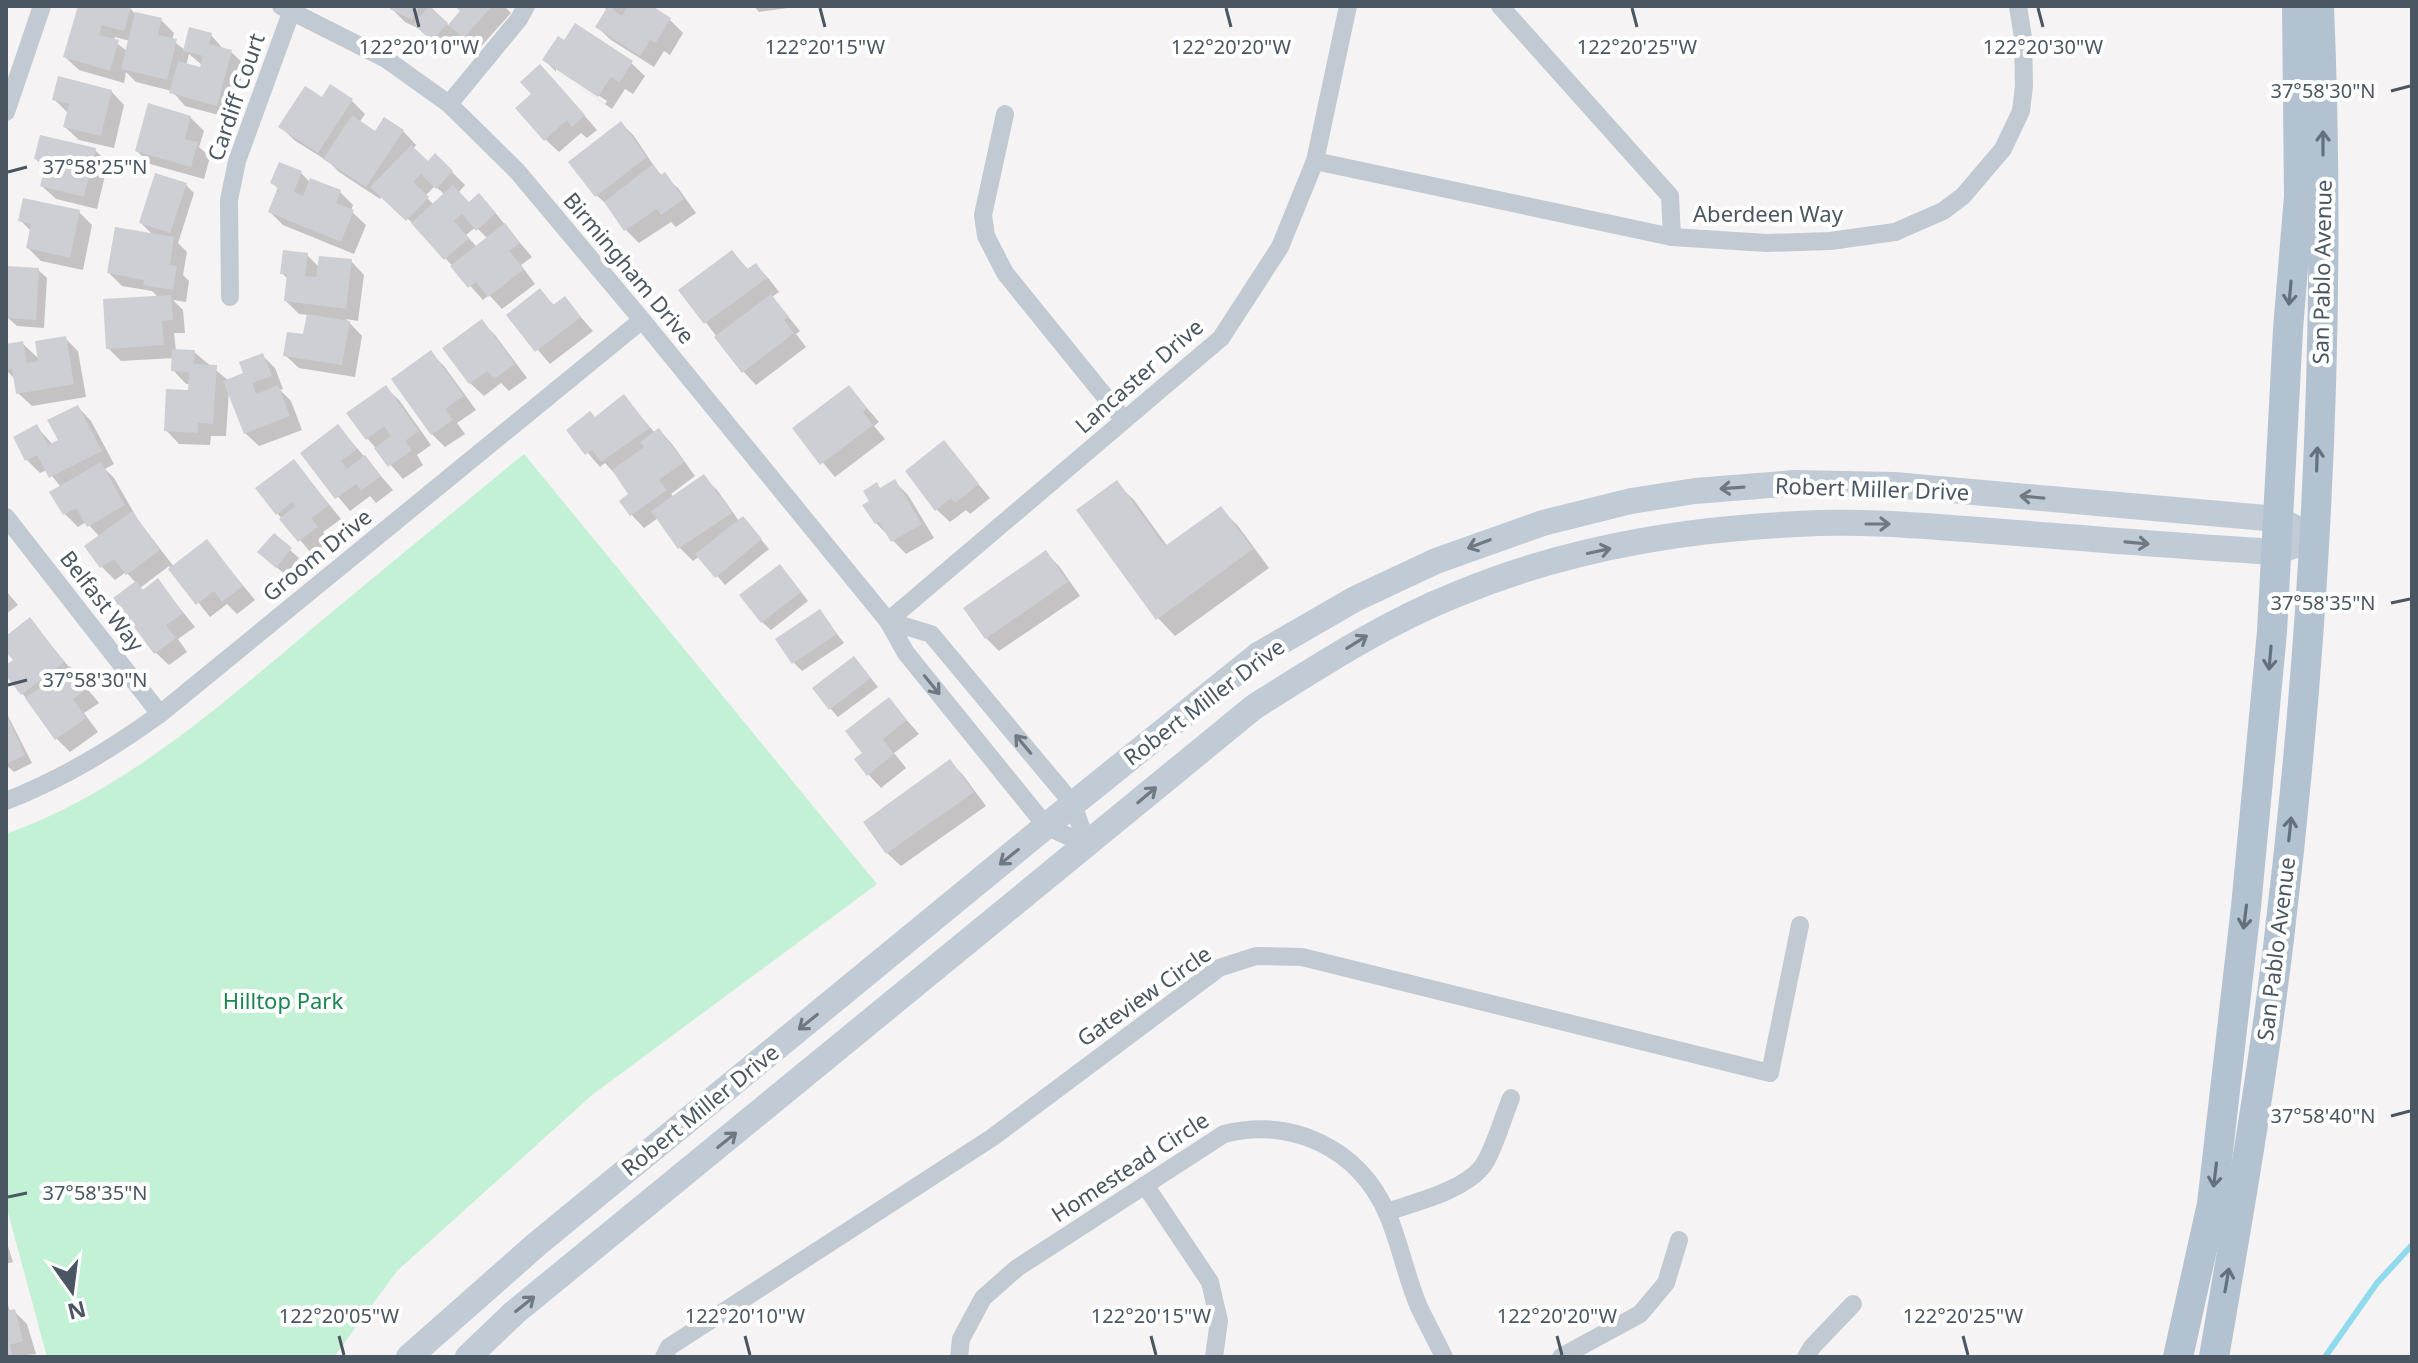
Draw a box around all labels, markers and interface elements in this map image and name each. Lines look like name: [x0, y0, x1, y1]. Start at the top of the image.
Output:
street label: Cardiff Court: [199, 29, 271, 164]
text: 122°20'10"W: [359, 33, 480, 60]
text: 122°20'15"W: [765, 33, 886, 60]
text: 122°20'20"W: [1171, 33, 1292, 60]
text: 122°20'25"W: [1577, 33, 1698, 60]
text: 122°20'30"W: [1983, 33, 2104, 60]
text: 37°58'30"N: [2270, 77, 2376, 104]
one-way arrow: [2315, 130, 2331, 157]
text: 37°58'25"N: [42, 153, 148, 180]
street label: San Pablo Avenue: [2304, 179, 2338, 365]
street label: Birmingham Drive: [558, 185, 702, 349]
street label: Aberdeen Way: [1693, 198, 1844, 228]
one-way arrow: [2283, 279, 2298, 306]
street label: Lancaster Drive: [1068, 311, 1209, 439]
one-way arrow: [2310, 446, 2325, 473]
street label: Robert Miller Drive: [1774, 470, 1970, 506]
one-way arrow: [1719, 481, 1746, 496]
one-way arrow: [2019, 490, 2046, 505]
street label: Groom Drive: [256, 501, 377, 607]
one-way arrow: [1864, 516, 1891, 532]
one-way arrow: [2123, 536, 2150, 551]
one-way arrow: [1467, 538, 1492, 552]
one-way arrow: [1586, 543, 1611, 558]
street label: Belfast Way: [54, 544, 152, 658]
text: 37°58'35"N: [2270, 589, 2376, 616]
street label: Robert Miller Drive: [1117, 631, 1290, 772]
one-way arrow: [1345, 634, 1368, 650]
one-way arrow: [2262, 644, 2277, 671]
text: 37°58'30"N: [42, 666, 148, 693]
one-way arrow: [923, 674, 941, 695]
one-way arrow: [1014, 734, 1032, 754]
one-way arrow: [1136, 786, 1157, 804]
one-way arrow: [2283, 816, 2298, 843]
one-way arrow: [999, 848, 1020, 866]
street label: San Pablo Avenue: [2249, 855, 2301, 1042]
one-way arrow: [2237, 903, 2252, 930]
street label: Gateview Circle: [1071, 938, 1216, 1052]
park label: Hilltop Park: [223, 985, 343, 1015]
one-way arrow: [798, 1013, 819, 1031]
street label: Robert Miller Drive: [614, 1036, 784, 1182]
text: 37°58'40"N: [2270, 1102, 2376, 1129]
street label: Homestead Circle: [1045, 1104, 1214, 1228]
one-way arrow: [716, 1131, 736, 1149]
one-way arrow: [2207, 1161, 2222, 1188]
text: 37°58'35"N: [42, 1179, 148, 1206]
north arrow: [32, 1251, 112, 1331]
one-way arrow: [2221, 1268, 2236, 1293]
text: N: [65, 1295, 89, 1328]
one-way arrow: [515, 1296, 536, 1314]
text: 122°20'05"W: [279, 1302, 400, 1329]
text: 122°20'10"W: [685, 1302, 806, 1329]
text: 122°20'15"W: [1091, 1302, 1212, 1329]
text: 122°20'20"W: [1497, 1302, 1618, 1329]
text: 122°20'25"W: [1903, 1302, 2024, 1329]

